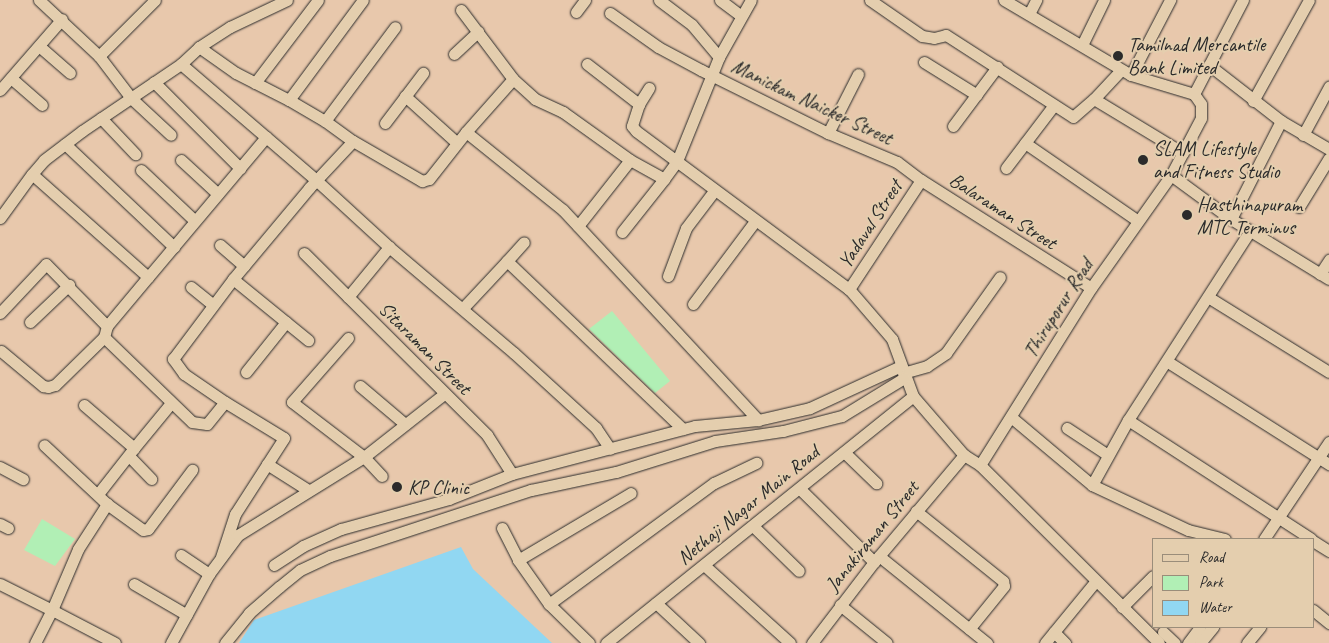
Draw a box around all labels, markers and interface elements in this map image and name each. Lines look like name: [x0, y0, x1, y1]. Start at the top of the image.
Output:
place label: Tamilnad Mercantile Bank Limited: [1128, 32, 1265, 79]
marker: Tamilnad Mercantile Bank Limited: [1112, 50, 1124, 62]
street label: Manickam Naicker Street: [727, 54, 897, 150]
place label: SLAM Lifestyle and Fitness Studio: [1153, 136, 1280, 183]
marker: SLAM Lifestyle and Fitness Studio: [1137, 154, 1149, 166]
street label: Balaraman Street: [945, 167, 1061, 255]
street label: Yadaval Street: [833, 176, 907, 272]
place label: Hasthinapuram MTC Terminus: [1197, 192, 1302, 239]
marker: Hasthinapuram MTC Terminus: [1181, 209, 1193, 221]
street label: Thiruporur Road: [1018, 254, 1098, 362]
street label: Sitaraman Street: [374, 297, 476, 399]
street label: Nethaji Nagar Main Road: [672, 440, 824, 570]
place label: KP Clinic: [408, 475, 469, 499]
street label: Janakiraman Street: [820, 476, 924, 596]
marker: KP Clinic: [390, 480, 404, 494]
legend: [1152, 538, 1314, 628]
text: Road: [1199, 548, 1224, 567]
text: Park: [1199, 573, 1223, 592]
text: Water: [1199, 598, 1232, 617]

